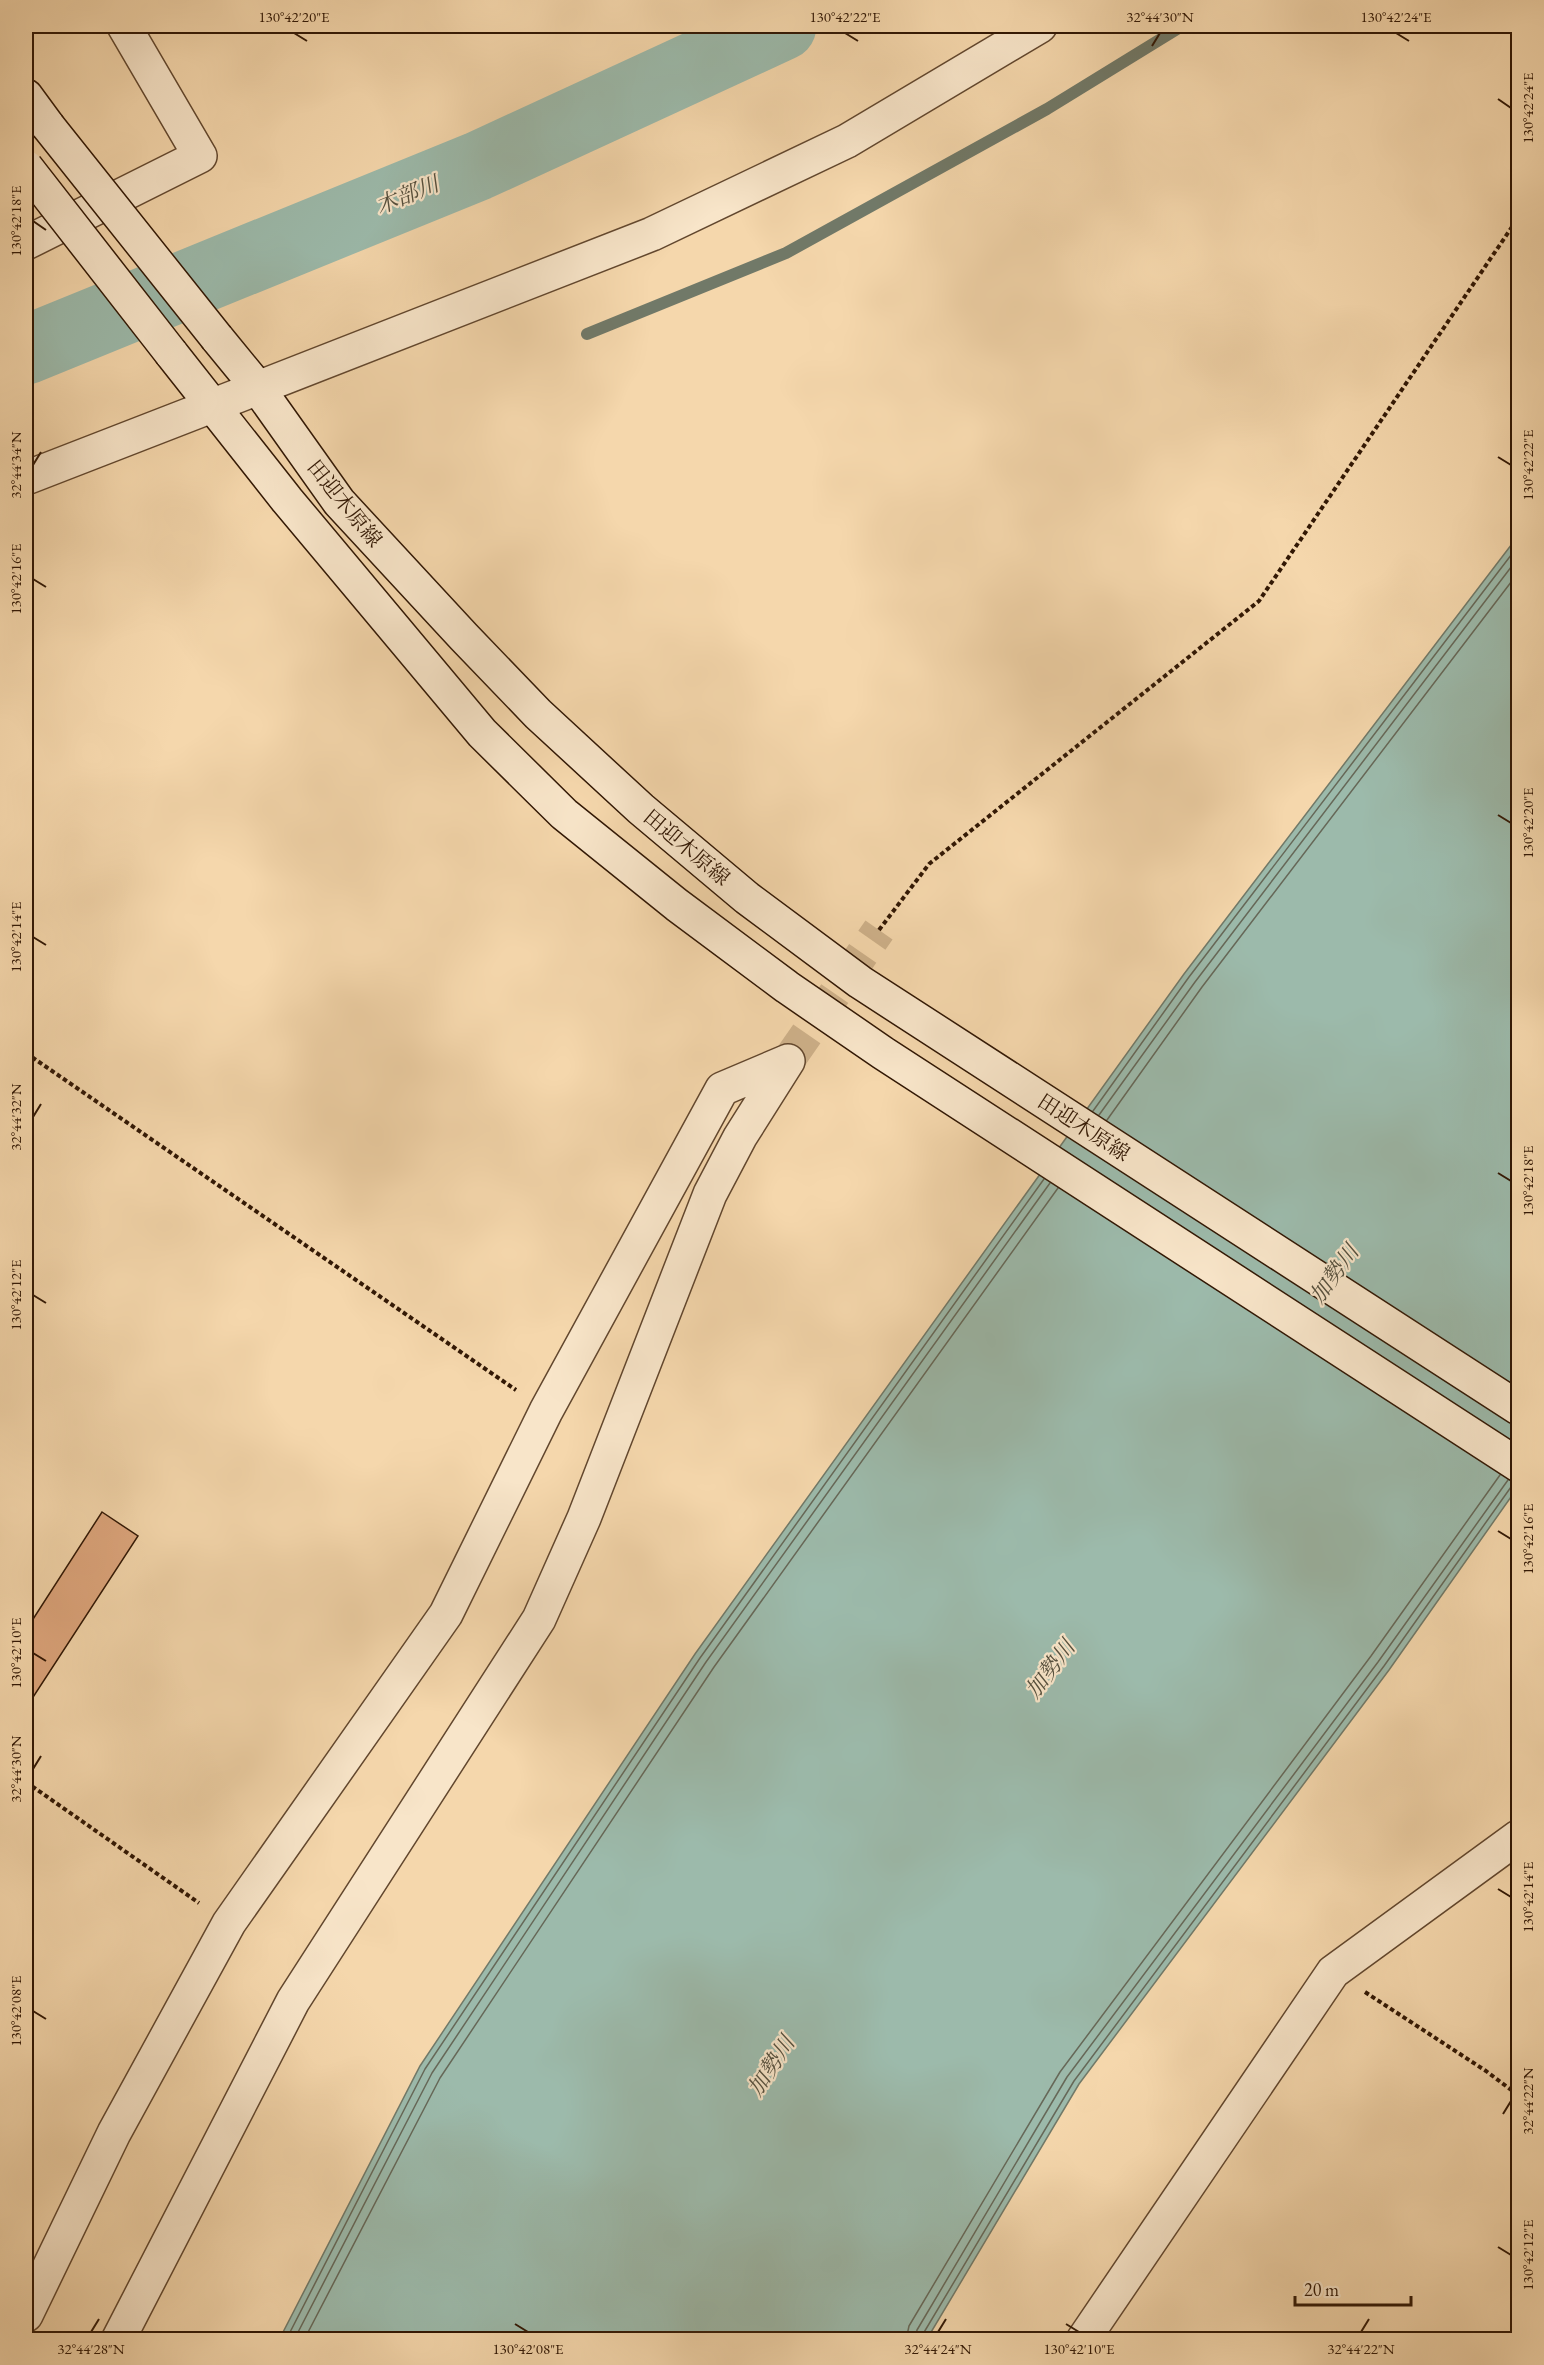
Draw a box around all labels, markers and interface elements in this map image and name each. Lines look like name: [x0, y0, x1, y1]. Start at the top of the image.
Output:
text: 130°42'20"E: [258, 7, 330, 26]
text: 130°42'22"E: [809, 7, 881, 26]
text: 32°44'30"N: [1126, 7, 1194, 26]
text: 130°42'24"E: [1360, 7, 1432, 26]
text: 130°42'24"E: [1518, 72, 1537, 144]
water label: 木部川: [371, 168, 445, 221]
text: 130°42'18"E: [6, 185, 25, 257]
text: 130°42'22"E: [1518, 429, 1537, 501]
text: 32°44'34"N: [6, 431, 25, 499]
street label: 田迎木原線: [301, 454, 389, 552]
text: 130°42'16"E: [6, 543, 25, 615]
text: 130°42'20"E: [1518, 787, 1537, 859]
street label: 田迎木原線: [638, 803, 736, 891]
text: 130°42'14"E: [6, 901, 25, 973]
text: 32°44'32"N: [6, 1083, 25, 1151]
street label: 田迎木原線: [1033, 1087, 1135, 1167]
text: 130°42'18"E: [1518, 1145, 1537, 1217]
water label: 加勢川: [1303, 1237, 1366, 1309]
text: 130°42'12"E: [6, 1259, 25, 1331]
text: 130°42'16"E: [1518, 1503, 1537, 1575]
text: 130°42'10"E: [6, 1617, 25, 1689]
water label: 加勢川: [1019, 1632, 1083, 1704]
text: 32°44'30"N: [6, 1735, 25, 1803]
text: 130°42'14"E: [1518, 1861, 1537, 1933]
text: 130°42'08"E: [6, 1975, 25, 2047]
water label: 加勢川: [741, 2029, 802, 2102]
text: 32°44'22"N: [1518, 2067, 1537, 2135]
text: 130°42'12"E: [1518, 2219, 1537, 2291]
scale bar: [1295, 2269, 1410, 2307]
text: 20 m: [1304, 2278, 1339, 2301]
text: 32°44'28"N: [57, 2339, 125, 2358]
text: 130°42'08"E: [492, 2339, 564, 2358]
text: 32°44'24"N: [904, 2339, 972, 2358]
text: 130°42'10"E: [1043, 2339, 1115, 2358]
text: 32°44'22"N: [1327, 2339, 1395, 2358]

